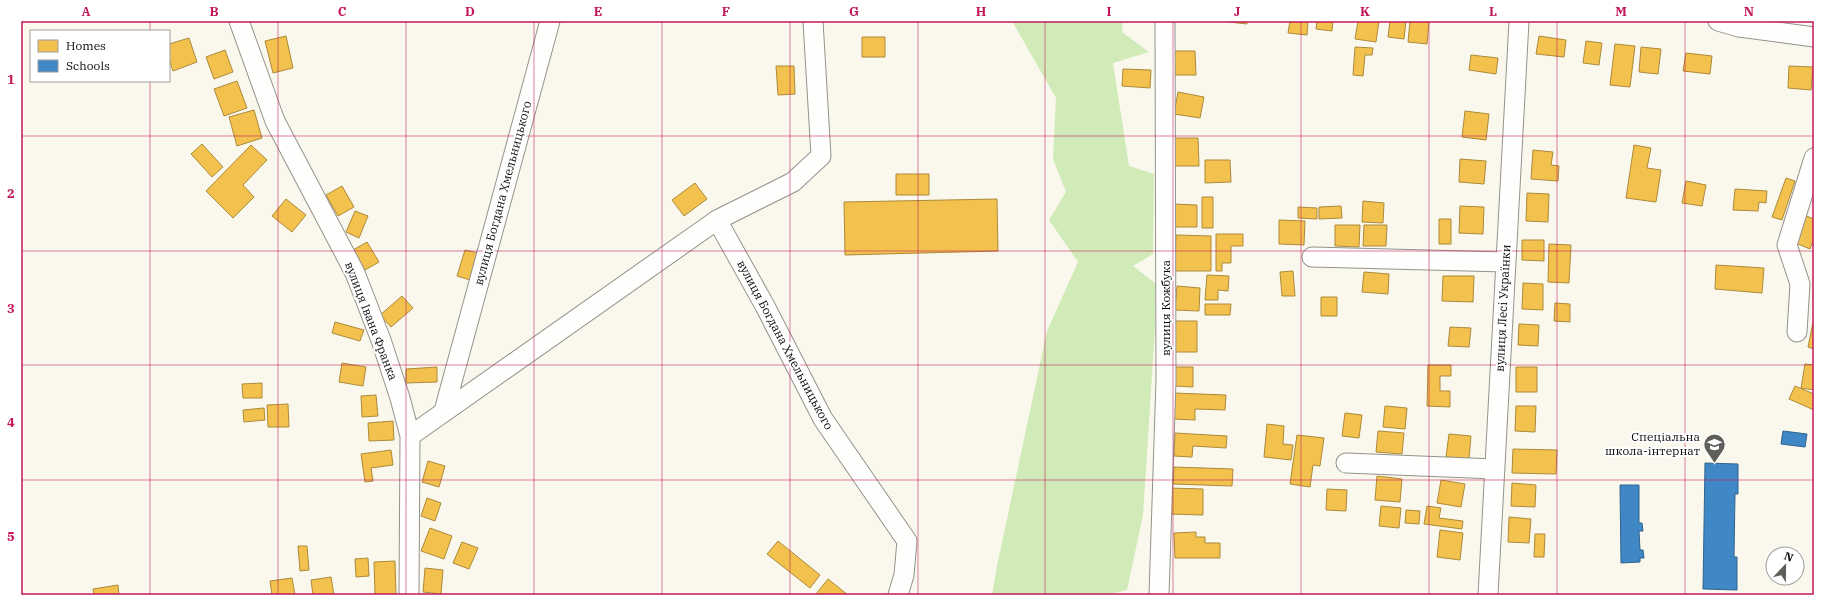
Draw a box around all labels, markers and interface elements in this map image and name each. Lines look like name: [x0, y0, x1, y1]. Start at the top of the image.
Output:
text: A: [81, 3, 91, 20]
text: B: [209, 3, 219, 20]
text: C: [338, 3, 347, 20]
text: D: [465, 3, 475, 20]
text: E: [594, 3, 602, 20]
text: F: [722, 3, 730, 20]
text: G: [849, 3, 859, 20]
text: H: [976, 3, 987, 20]
text: I: [1107, 3, 1112, 20]
text: J: [1234, 3, 1241, 20]
text: K: [1360, 3, 1370, 20]
text: L: [1489, 3, 1497, 20]
text: M: [1615, 3, 1627, 20]
text: N: [1744, 3, 1754, 20]
legend: [30, 30, 170, 82]
text: Homes: [66, 38, 106, 53]
text: Schools: [66, 58, 110, 73]
text: 1: [7, 71, 15, 88]
street label: вулиця Богдана Хмельницького: [471, 99, 534, 287]
text: 2: [7, 185, 15, 202]
street label: вулиця Лесі Українки: [1492, 244, 1513, 372]
street label: вулиця Богдана Хмельницького: [734, 257, 837, 432]
street label: вулиця Івана Франка: [342, 260, 401, 383]
street label: вулиця Кожбука: [1158, 260, 1173, 356]
text: 3: [7, 300, 15, 317]
text: 4: [7, 414, 15, 431]
place label: Спеціальна школа-інтернат: [1605, 429, 1700, 458]
school or university icon: Спеціальна школа-інтернат: [1702, 431, 1728, 464]
text: 5: [7, 528, 15, 545]
north arrow: [1765, 546, 1805, 586]
text: N: [1782, 549, 1796, 565]

